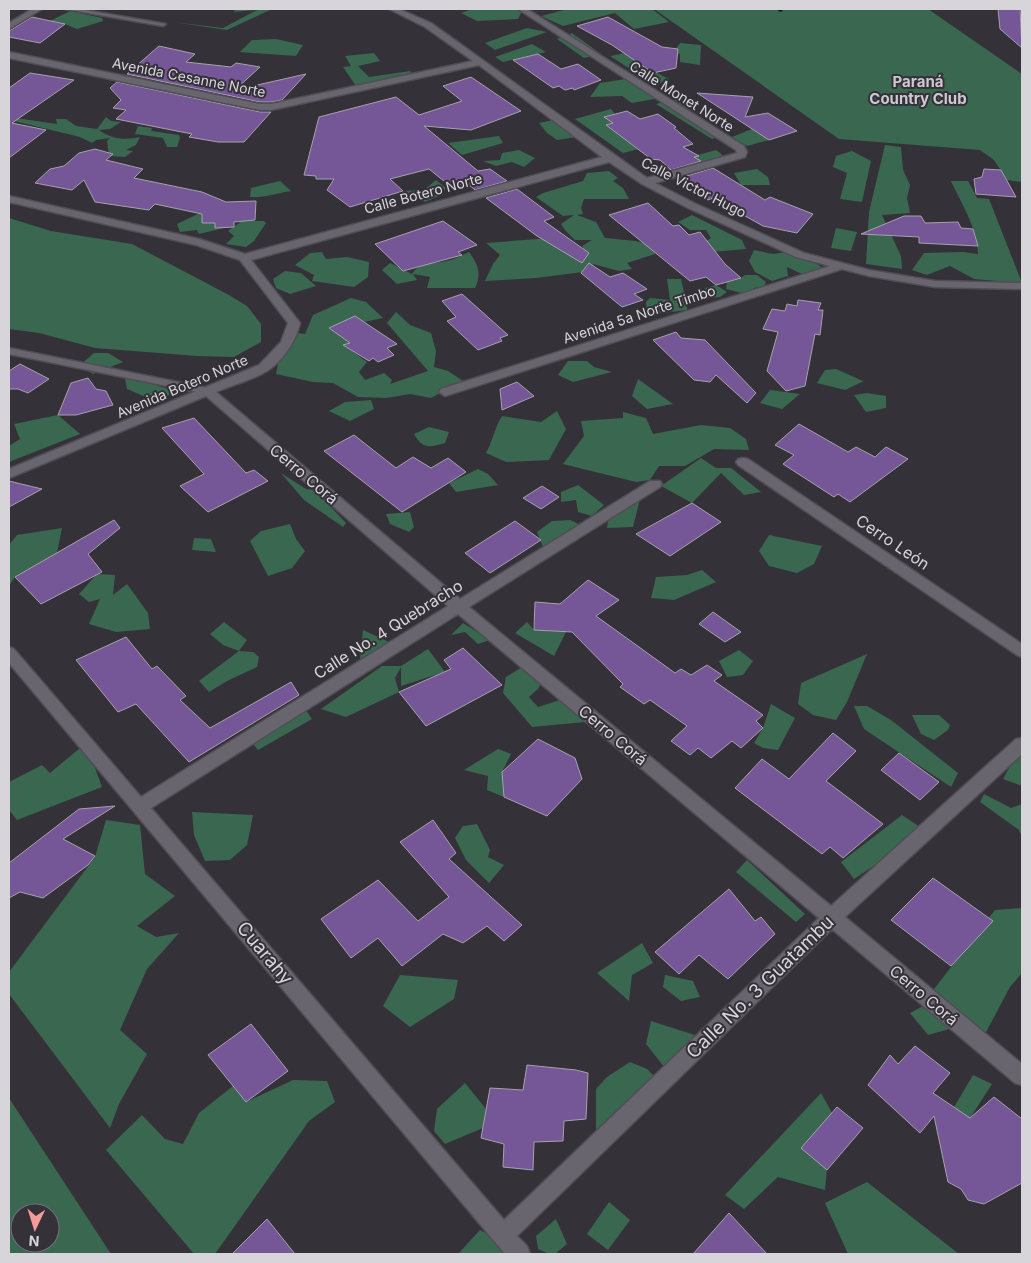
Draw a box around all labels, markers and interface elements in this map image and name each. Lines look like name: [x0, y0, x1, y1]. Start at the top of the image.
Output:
street label: Avenida Cesanne Norte: [111, 54, 267, 100]
street label: Calle Monet Norte: [627, 57, 737, 135]
district label: Paraná Country Club: [869, 72, 967, 108]
street label: Calle Victor Hugo: [639, 153, 749, 221]
street label: Calle Botero Norte: [362, 169, 484, 217]
street label: Avenida 5a Norte Timbo: [561, 281, 717, 347]
street label: Avenida Botero Norte: [114, 351, 250, 421]
street label: Cerro Corá: [266, 440, 342, 508]
street label: Cerro León: [852, 510, 934, 574]
street label: Calle No. 4 Quebracho: [310, 575, 466, 683]
street label: Cerro Corá: [575, 701, 651, 769]
street label: Calle No. 3 Guatambu: [681, 911, 839, 1063]
street label: Cuarahy: [232, 917, 298, 989]
street label: Cerro Corá: [886, 961, 962, 1029]
north arrow: [10, 1203, 60, 1253]
text: N: [28, 1233, 40, 1250]

